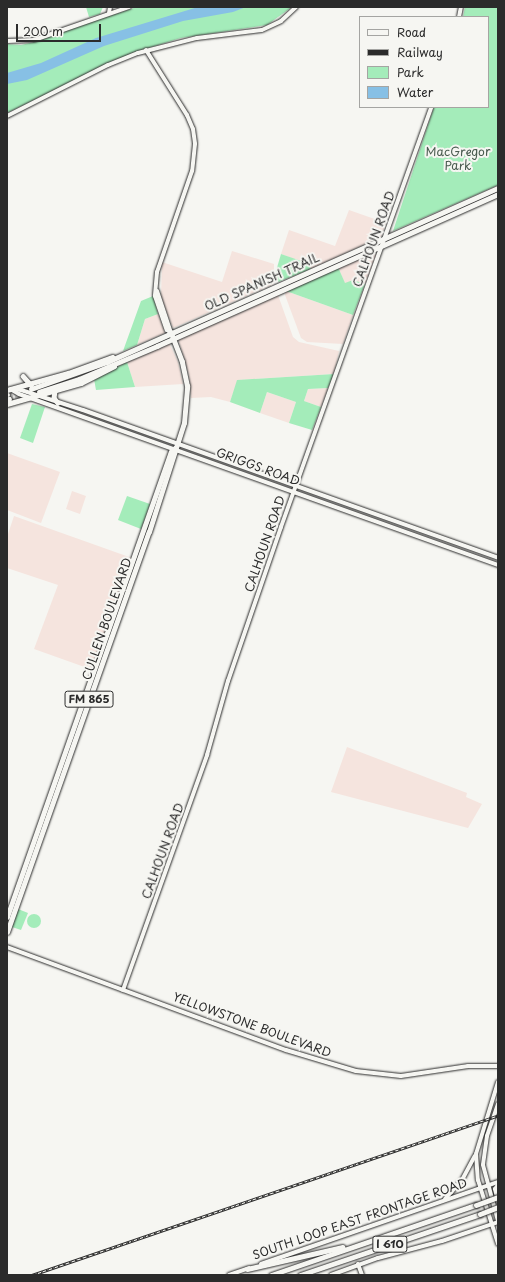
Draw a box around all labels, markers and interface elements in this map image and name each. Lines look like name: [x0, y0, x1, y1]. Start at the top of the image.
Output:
scale bar: [18, 16, 103, 42]
legend: [359, 16, 489, 108]
text: 200 m: [23, 22, 63, 40]
text: Road: [397, 23, 426, 41]
text: Railway: [397, 43, 443, 61]
text: Park: [397, 63, 424, 81]
text: Water: [397, 83, 433, 101]
park label: MacGregor Park: [425, 145, 491, 173]
street label: CALHOUN ROAD: [350, 189, 398, 289]
street label: OLD SPANISH TRAIL: [202, 250, 322, 314]
street label: GRIGGS ROAD: [213, 445, 303, 489]
street label: CALHOUN ROAD: [242, 493, 288, 595]
street label: CULLEN BOULEVARD: [79, 556, 135, 682]
road number: FM 865: [64, 690, 114, 708]
street label: CALHOUN ROAD: [139, 801, 187, 901]
street label: YELLOWSTONE BOULEVARD: [170, 989, 334, 1061]
street label: SOUTH LOOP EAST FRONTAGE ROAD: [250, 1175, 470, 1263]
road number: I 610: [372, 1235, 408, 1253]

